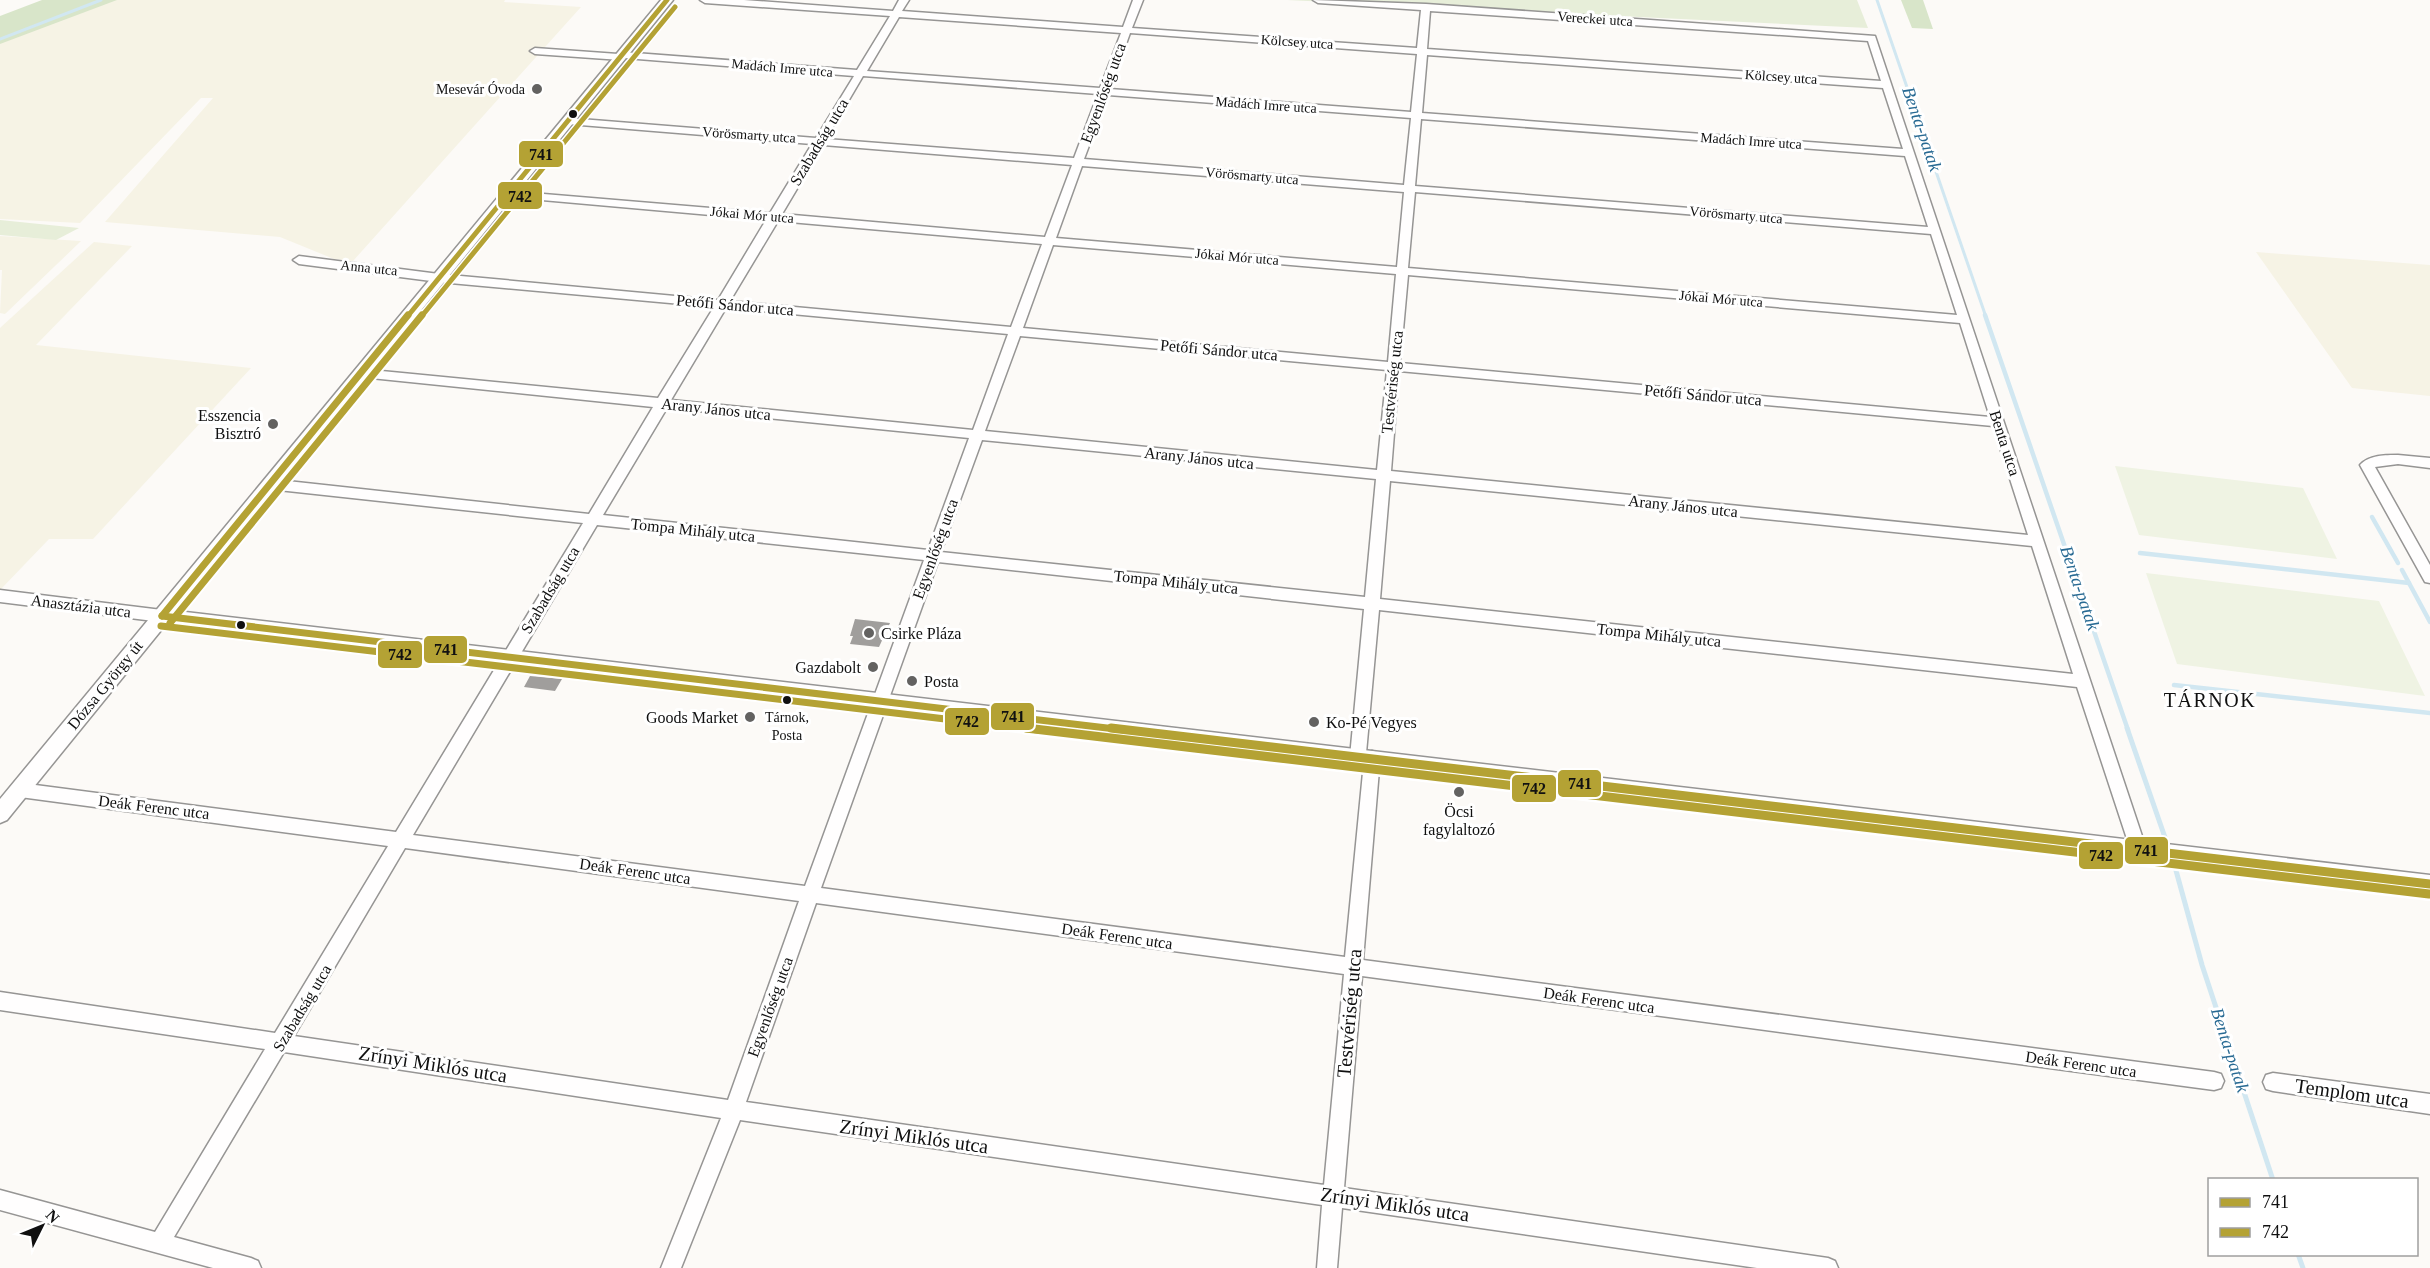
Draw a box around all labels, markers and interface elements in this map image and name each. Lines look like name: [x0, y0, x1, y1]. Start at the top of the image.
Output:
street label: Vereckei utca: [1557, 9, 1634, 29]
street label: Kölcsey utca: [1260, 32, 1335, 52]
street label: Egyenlőség utca: [1077, 41, 1130, 146]
street label: Madách Imre utca: [731, 56, 834, 80]
street label: Kölcsey utca: [1744, 67, 1819, 87]
place label: Mesevár Óvoda: [436, 81, 526, 97]
marker: Mesevár Óvoda: [530, 82, 544, 96]
water label: Benta-patak: [1898, 84, 1946, 175]
street label: Madách Imre utca: [1215, 94, 1318, 116]
street label: Szabadság utca: [786, 96, 852, 189]
unlabelled marker: [567, 108, 579, 120]
street label: Vörösmarty utca: [702, 124, 797, 146]
street label: Madách Imre utca: [1700, 130, 1803, 152]
line badge: 741: [518, 140, 564, 168]
text: 741: [529, 146, 553, 163]
street label: Vörösmarty utca: [1205, 164, 1300, 188]
line badge: 742: [497, 181, 543, 210]
text: 742: [508, 188, 532, 205]
street label: Vörösmarty utca: [1689, 203, 1784, 227]
street label: Jókai Mór utca: [710, 204, 795, 226]
street label: Jókai Mór utca: [1195, 246, 1280, 268]
street label: Anna utca: [340, 258, 399, 279]
street label: Jókai Mór utca: [1679, 288, 1764, 310]
street label: Petőfi Sándor utca: [675, 291, 795, 319]
street label: Testvériség utca: [1378, 330, 1407, 434]
street label: Petőfi Sándor utca: [1159, 336, 1279, 364]
street label: Petőfi Sándor utca: [1643, 381, 1763, 409]
street label: Arany János utca: [660, 395, 772, 424]
place label: Esszencia Bisztró: [198, 407, 261, 442]
street label: Benta utca: [1986, 408, 2024, 478]
marker: Esszencia Bisztró: [266, 417, 280, 431]
street label: Arany János utca: [1143, 444, 1255, 473]
street label: Arany János utca: [1627, 492, 1739, 521]
street label: Egyenlőség utca: [909, 497, 962, 602]
street label: Tompa Mihály utca: [630, 515, 756, 546]
water label: Benta-patak: [2056, 543, 2104, 634]
street label: Szabadság utca: [517, 544, 583, 637]
street label: Tompa Mihály utca: [1113, 567, 1239, 598]
street label: Anasztázia utca: [30, 591, 132, 621]
unlabelled marker: [235, 619, 247, 631]
street label: Tompa Mihály utca: [1596, 620, 1722, 651]
place label: Csirke Pláza: [881, 625, 961, 642]
marker: Csirke Pláza: [862, 626, 876, 640]
line badge: 741: [423, 635, 468, 664]
street label: Dózsa György út: [64, 637, 147, 733]
line badge: 742: [377, 640, 423, 669]
text: 741: [434, 641, 458, 658]
text: 742: [388, 646, 412, 663]
place label: Gazdabolt: [795, 659, 862, 676]
marker: Gazdabolt: [866, 660, 880, 674]
place label: Posta: [924, 673, 959, 690]
marker: Posta: [905, 674, 919, 688]
district label: TÁRNOK: [2164, 689, 2256, 711]
marker: Tárnok, Posta: [781, 694, 793, 706]
line badge: 741: [990, 702, 1035, 731]
line badge: 742: [944, 707, 990, 736]
text: 741: [1001, 708, 1025, 725]
place label: Goods Market: [646, 709, 739, 726]
marker: Goods Market: [743, 710, 757, 724]
place label: Tárnok, Posta: [765, 710, 809, 743]
text: 742: [955, 713, 979, 730]
place label: Ko-Pé Vegyes: [1326, 714, 1417, 732]
marker: Ko-Pé Vegyes: [1307, 715, 1321, 729]
line badge: 741: [1557, 769, 1602, 798]
line badge: 742: [1511, 774, 1557, 803]
text: 741: [1568, 775, 1592, 792]
text: 742: [1522, 780, 1546, 797]
marker: Öcsi fagylaltozó: [1452, 785, 1466, 799]
street label: Deák Ferenc utca: [97, 792, 211, 822]
place label: Öcsi fagylaltozó: [1423, 803, 1495, 839]
line badge: 741: [2124, 836, 2169, 865]
line badge: 742: [2078, 841, 2124, 870]
text: 741: [2134, 842, 2158, 859]
text: 742: [2089, 847, 2113, 864]
street label: Deák Ferenc utca: [578, 855, 692, 887]
street label: Deák Ferenc utca: [1060, 920, 1174, 952]
street label: Testvériség utca: [1332, 948, 1367, 1078]
street label: Egyenlőség utca: [744, 955, 797, 1060]
street label: Szabadság utca: [269, 962, 335, 1055]
street label: Deák Ferenc utca: [1542, 984, 1656, 1016]
water label: Benta-patak: [2207, 1005, 2253, 1096]
street label: Zrínyi Miklós utca: [357, 1041, 509, 1088]
street label: Deák Ferenc utca: [2024, 1048, 2138, 1080]
street label: Templom utca: [2294, 1074, 2410, 1113]
street label: Zrínyi Miklós utca: [838, 1115, 990, 1158]
legend: [2208, 1178, 2418, 1256]
street label: Zrínyi Miklós utca: [1319, 1183, 1471, 1226]
text: 741: [2262, 1192, 2289, 1212]
north arrow: [12, 1196, 72, 1256]
text: N: [42, 1206, 63, 1226]
text: 742: [2262, 1222, 2289, 1242]

